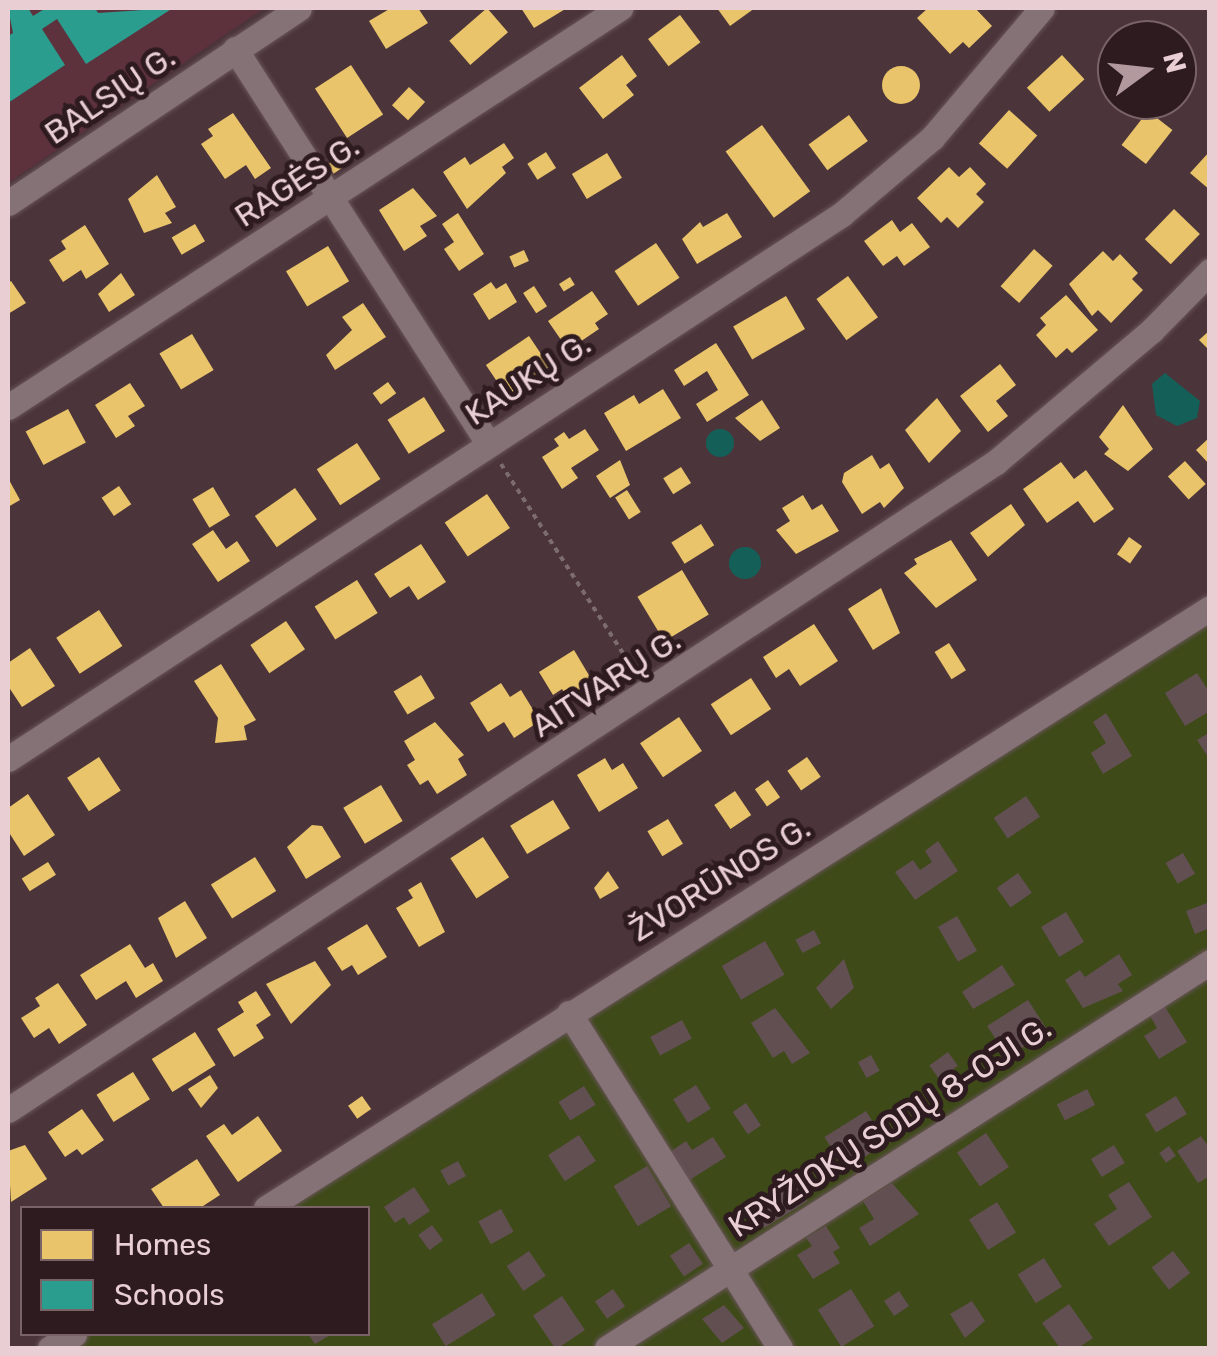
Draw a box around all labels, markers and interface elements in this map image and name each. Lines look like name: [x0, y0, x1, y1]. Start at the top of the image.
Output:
north arrow: [1097, 20, 1197, 120]
street label: BALSIŲ G.: [38, 37, 182, 153]
text: N: [1156, 49, 1193, 77]
street label: RAGĖS G.: [228, 127, 366, 235]
street label: KAUKŲ G.: [458, 324, 598, 434]
street label: AITVARŲ G.: [524, 621, 688, 745]
street label: ŽVORŪNOS G.: [623, 808, 817, 950]
street label: KRYŽIOKŲ SODŲ 8-OJI G.: [722, 1008, 1058, 1246]
legend: [20, 1206, 370, 1336]
text: Homes: [114, 1227, 211, 1263]
text: Schools: [114, 1277, 225, 1313]

